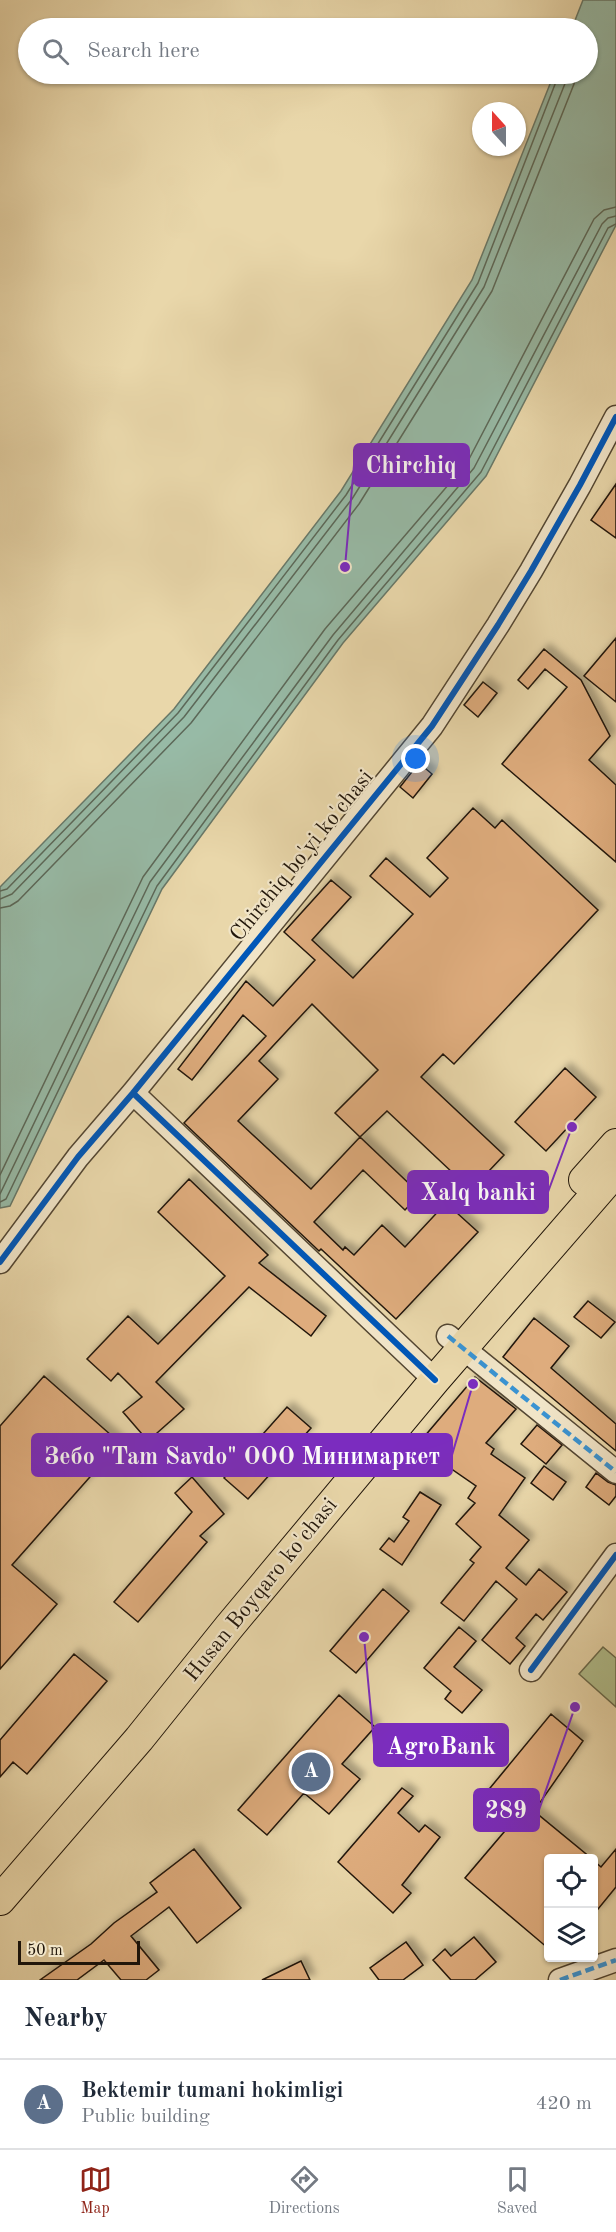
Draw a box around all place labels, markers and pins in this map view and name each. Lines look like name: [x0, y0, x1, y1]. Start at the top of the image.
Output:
callout: Chirchiq: [354, 444, 469, 486]
callout: Xalq banki: [408, 1171, 548, 1213]
callout: Зебо "Tam Savdo" ООО Минимаркет: [32, 1434, 452, 1476]
callout: AgroBank: [374, 1724, 508, 1766]
pin: A: [292, 1750, 330, 1794]
callout: 289: [474, 1789, 539, 1831]

